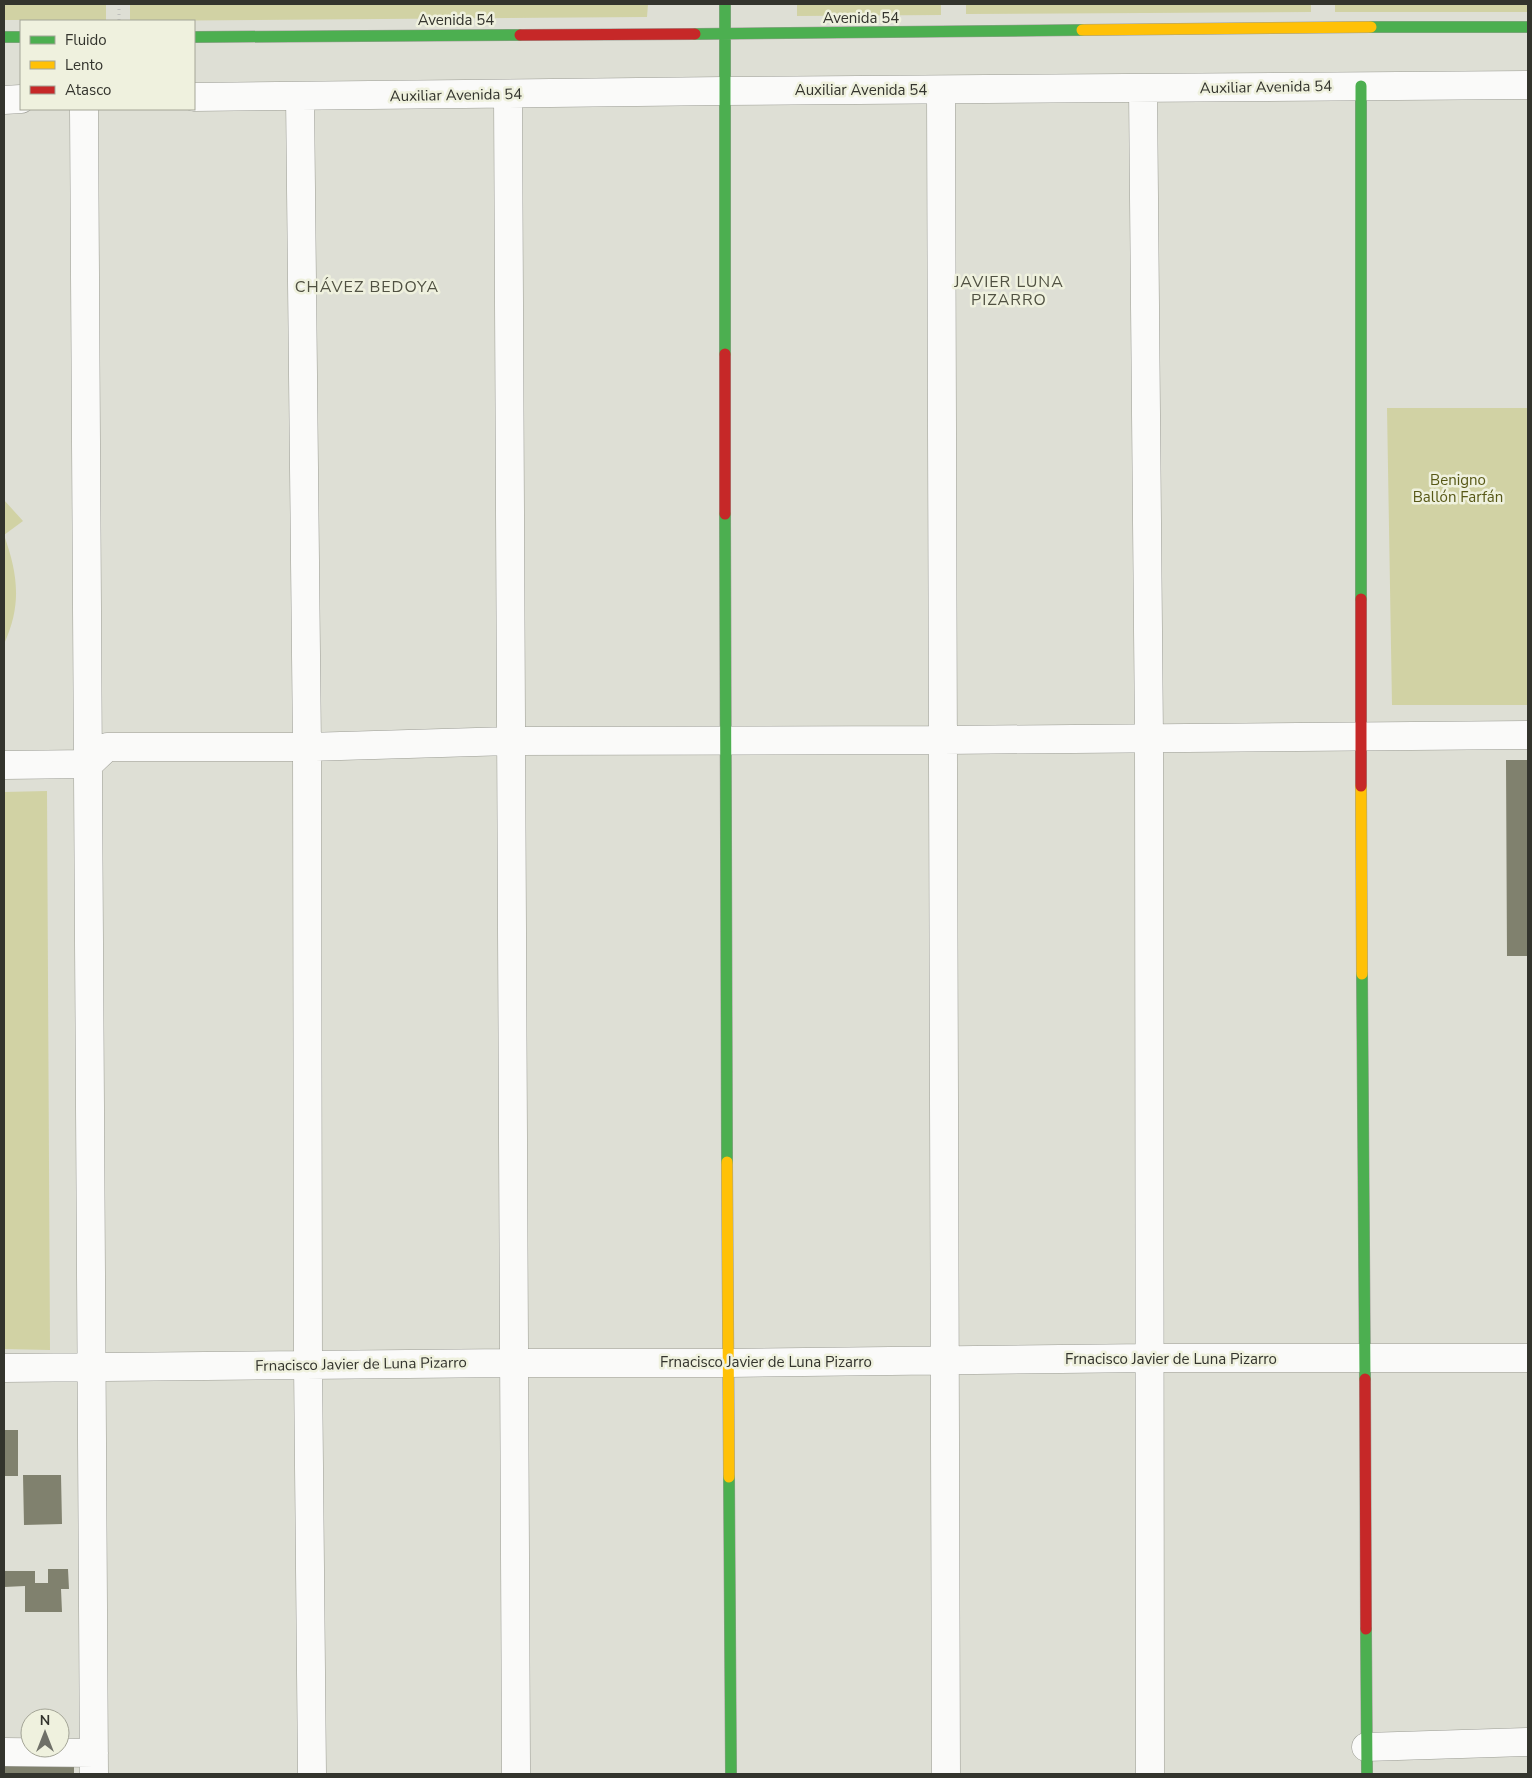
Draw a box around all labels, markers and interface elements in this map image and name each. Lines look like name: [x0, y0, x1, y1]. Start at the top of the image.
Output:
street label: Avenida 54: [823, 8, 899, 28]
street label: Avenida 54: [418, 10, 494, 30]
legend: [20, 20, 195, 110]
text: Fluido: [65, 30, 107, 50]
text: Lento: [65, 55, 103, 75]
street label: Auxiliar Avenida 54: [1200, 76, 1332, 98]
text: Atasco: [65, 80, 111, 100]
street label: Auxiliar Avenida 54: [795, 80, 927, 100]
street label: Auxiliar Avenida 54: [390, 84, 522, 106]
district label: JAVIER LUNA PIZARRO: [953, 271, 1064, 311]
district label: CHÁVEZ BEDOYA: [295, 276, 439, 298]
park label: Benigno Ballón Farfán: [1413, 470, 1503, 507]
street label: Frnacisco Javier de Luna Pizarro: [1065, 1349, 1277, 1369]
street label: Frnacisco Javier de Luna Pizarro: [255, 1352, 467, 1376]
street label: Frnacisco Javier de Luna Pizarro: [660, 1352, 872, 1372]
north arrow: [20, 1708, 70, 1758]
text: N: [40, 1711, 50, 1730]

